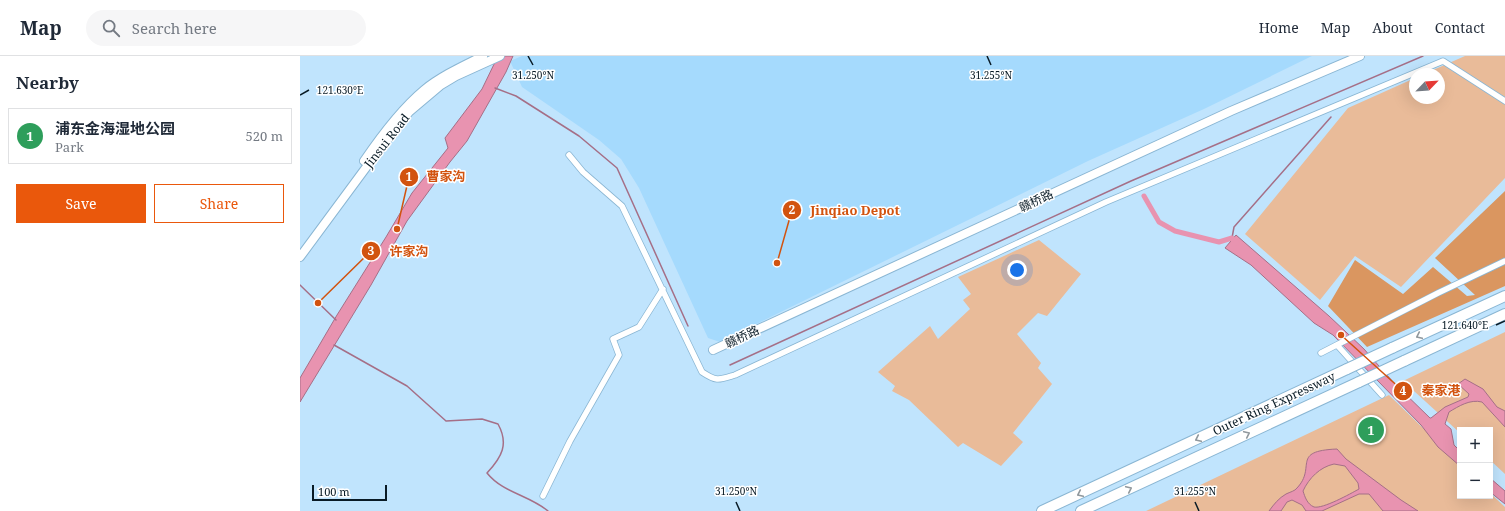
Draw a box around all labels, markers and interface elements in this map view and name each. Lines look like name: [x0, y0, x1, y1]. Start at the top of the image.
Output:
search box: [86, 10, 366, 46]
text: Map: [20, 15, 62, 41]
icon: search: [100, 17, 122, 39]
text: Search here: [132, 18, 217, 38]
text: Home: [1259, 18, 1299, 37]
text: Map: [1321, 18, 1350, 37]
text: About: [1372, 18, 1413, 37]
text: Contact: [1435, 18, 1485, 37]
text: 31.250°N: [512, 68, 554, 82]
text: 31.255°N: [970, 68, 1012, 82]
north arrow: [1409, 68, 1445, 104]
text: Nearby: [16, 71, 79, 94]
text: 121.630°E: [317, 83, 363, 97]
street label: Jinsui Road: [359, 109, 414, 172]
text: 浦东金海湿地公园: [55, 118, 175, 138]
text: 1: [26, 127, 34, 145]
text: 520 m: [246, 127, 283, 145]
text: Park: [55, 138, 84, 156]
callout: 曹家沟: [399, 164, 474, 189]
text: 曹家沟: [426, 167, 466, 185]
text: 1: [406, 168, 413, 185]
button: Save: [16, 184, 146, 223]
button: Share: [154, 184, 284, 223]
street label: 赣桥路: [1016, 185, 1056, 216]
callout: Jinqiao Depot: [782, 198, 907, 223]
text: 2: [789, 201, 796, 218]
text: Jinqiao Depot: [809, 201, 900, 219]
callout: 许家沟: [361, 239, 436, 264]
text: 3: [368, 242, 375, 259]
text: 许家沟: [389, 242, 429, 260]
your location: [1007, 260, 1027, 280]
text: 121.640°E: [1442, 318, 1488, 332]
street label: 赣桥路: [722, 321, 762, 352]
one-way arrow: [1415, 331, 1423, 339]
street label: Outer Ring Expressway: [1210, 368, 1338, 439]
callout: 秦家港: [1393, 378, 1468, 403]
text: 秦家港: [1421, 381, 1461, 399]
text: 4: [1400, 382, 1407, 399]
pin: 1: [1358, 415, 1384, 445]
map controls: [1457, 427, 1493, 499]
button: +: [1457, 427, 1493, 463]
one-way arrow: [1243, 431, 1251, 439]
one-way arrow: [1194, 434, 1202, 442]
button: −: [1457, 463, 1493, 499]
scale bar: [312, 483, 387, 502]
text: 100 m: [318, 484, 350, 499]
text: 31.250°N: [715, 484, 757, 498]
text: 31.255°N: [1174, 484, 1216, 498]
one-way arrow: [1125, 486, 1133, 494]
one-way arrow: [1076, 489, 1083, 497]

